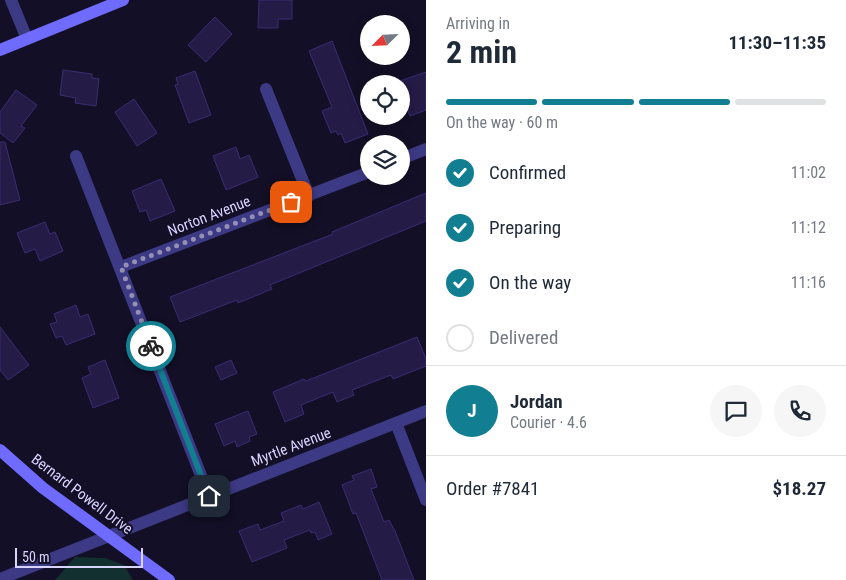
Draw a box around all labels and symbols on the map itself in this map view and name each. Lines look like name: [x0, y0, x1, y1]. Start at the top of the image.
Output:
north arrow: [360, 15, 410, 65]
pin: [270, 181, 312, 223]
street label: Norton Avenue: [165, 192, 253, 240]
courier: [126, 321, 176, 371]
street label: Myrtle Avenue: [249, 424, 333, 470]
street label: Bernard Powell Drive: [28, 450, 136, 538]
pin: [188, 475, 230, 517]
scale bar: [15, 545, 142, 568]

